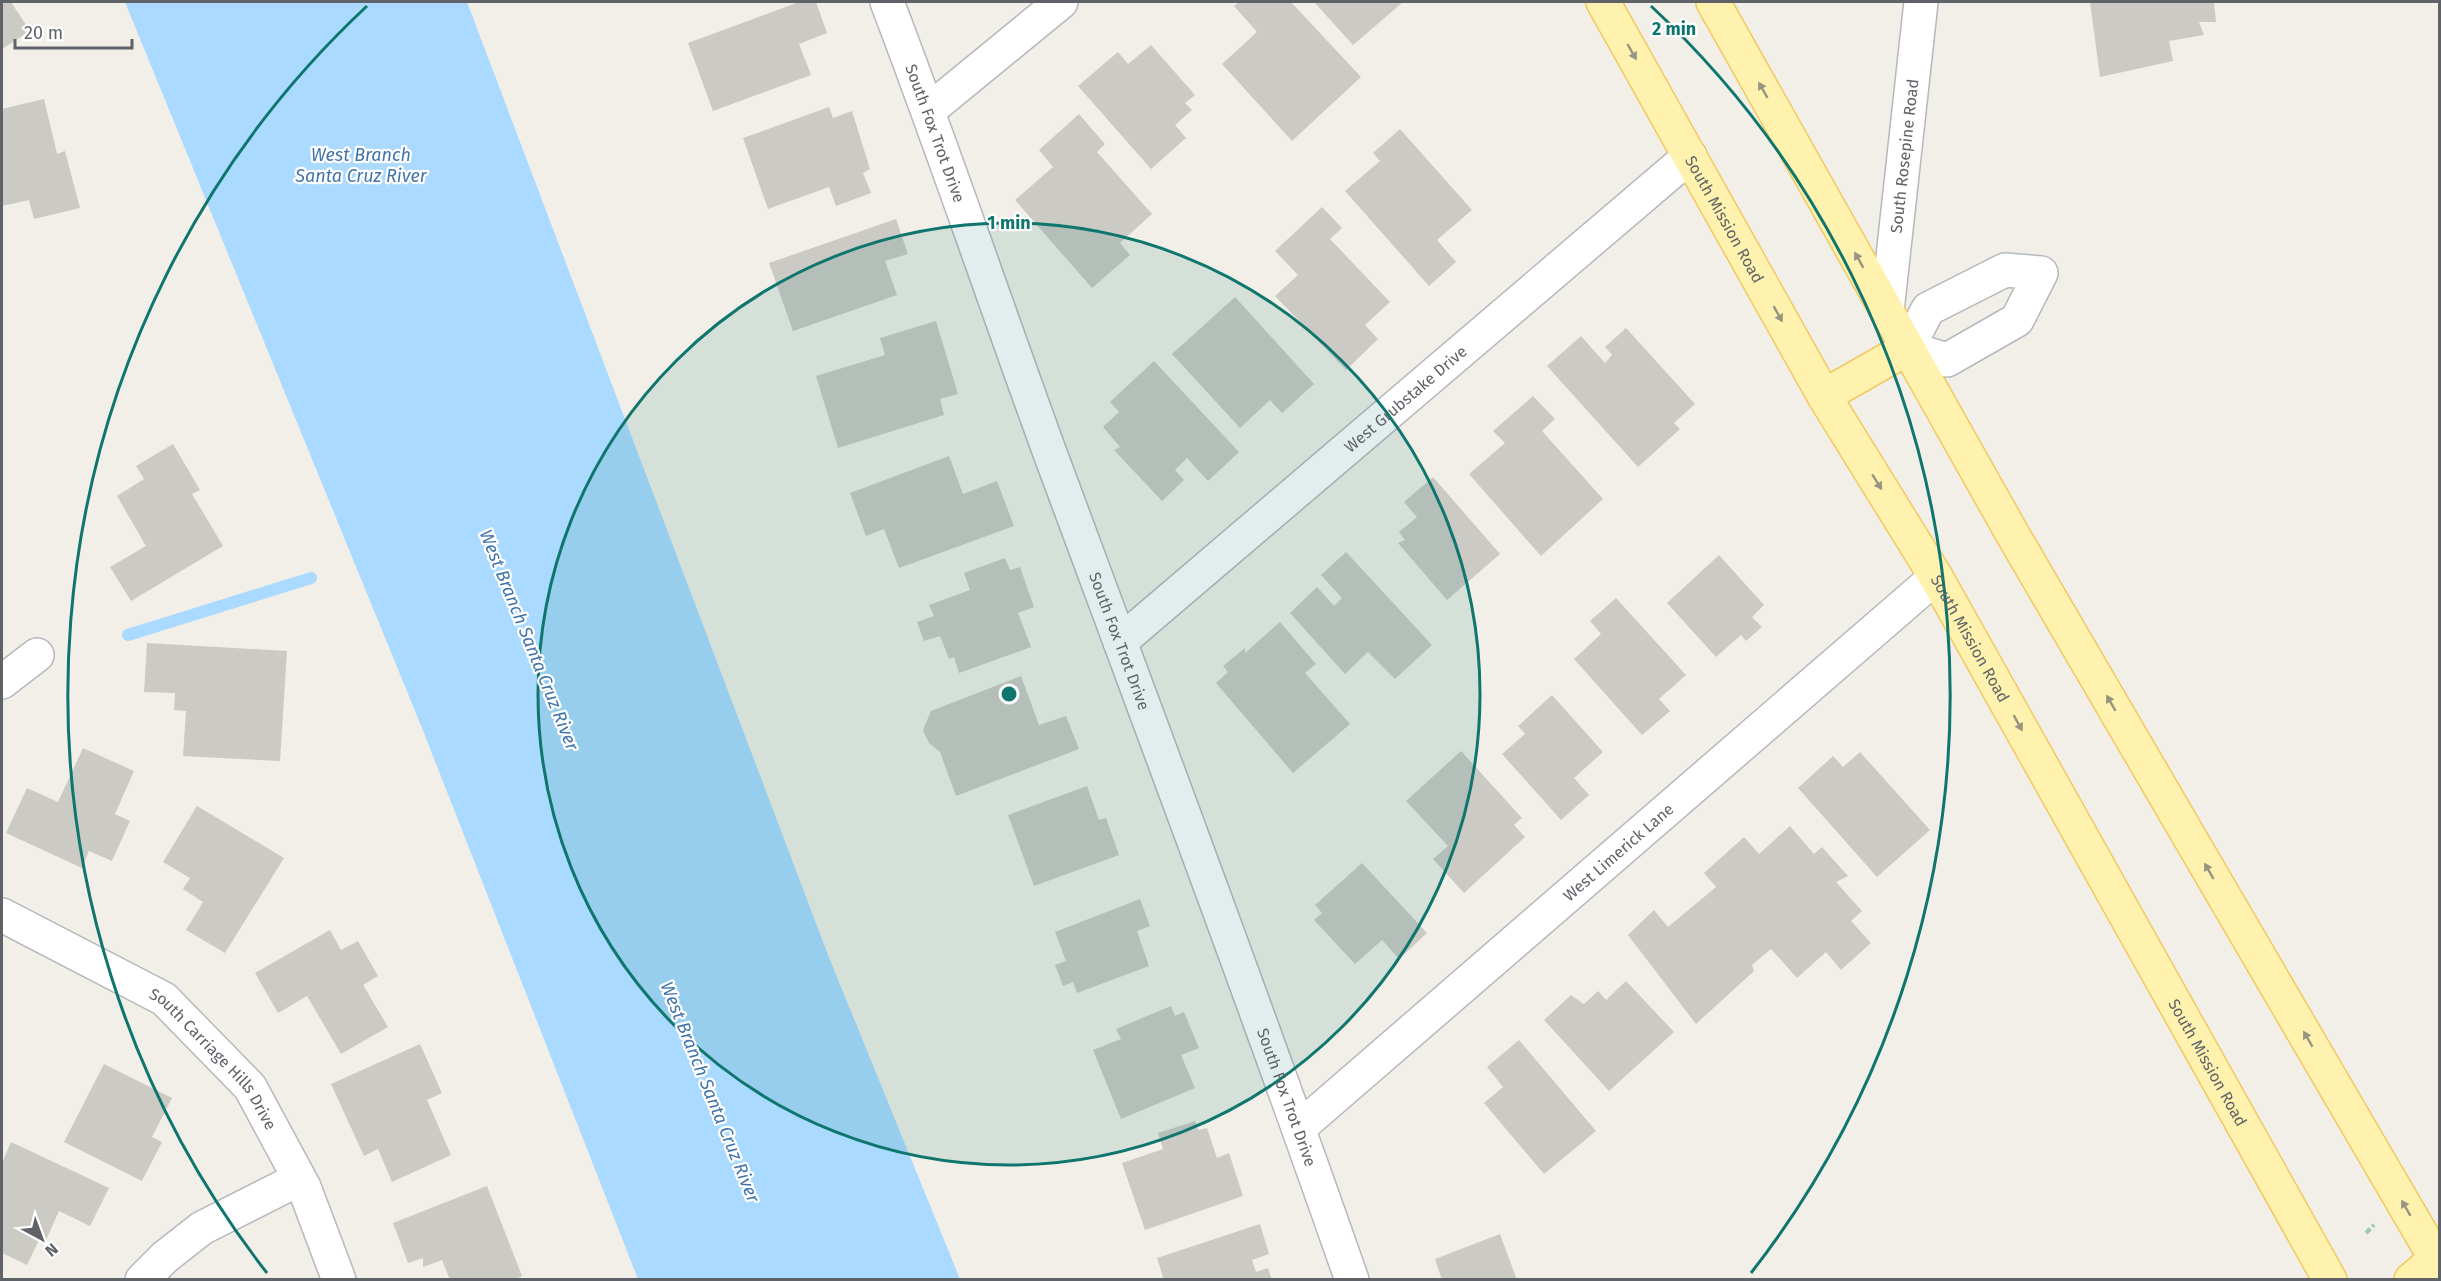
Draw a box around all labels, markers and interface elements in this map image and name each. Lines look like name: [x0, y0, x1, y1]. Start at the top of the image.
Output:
scale bar: [15, 12, 132, 50]
text: 2 min: [1652, 18, 1696, 40]
text: 20 m: [24, 22, 63, 44]
one-way arrow: [1626, 44, 1636, 61]
street label: South Fox Trot Drive: [901, 62, 969, 205]
street label: South Rosepine Road: [1887, 78, 1922, 234]
one-way arrow: [1758, 82, 1769, 98]
water label: West Branch Santa Cruz River: [294, 144, 428, 187]
street label: South Mission Road: [1681, 152, 1768, 286]
text: 1 min: [987, 212, 1031, 234]
one-way arrow: [1854, 251, 1864, 268]
one-way arrow: [1773, 306, 1783, 323]
street label: West Grubstake Drive: [1341, 342, 1471, 457]
one-way arrow: [1872, 474, 1883, 490]
water label: West Branch Santa Cruz River: [475, 526, 584, 755]
street label: South Fox Trot Drive: [1085, 569, 1154, 713]
street label: South Mission Road: [1927, 572, 2013, 706]
centre of rings: [999, 684, 1019, 704]
one-way arrow: [2106, 694, 2116, 711]
one-way arrow: [2013, 715, 2023, 732]
street label: West Limerick Lane: [1559, 799, 1678, 905]
one-way arrow: [2204, 863, 2215, 879]
water label: West Branch Santa Cruz River: [656, 978, 765, 1207]
street label: South Carriage Hills Drive: [146, 984, 280, 1133]
street label: South Mission Road: [2164, 996, 2251, 1130]
street label: South Fox Trot Drive: [1253, 1026, 1320, 1169]
one-way arrow: [2302, 1031, 2313, 1047]
one-way arrow: [2401, 1199, 2411, 1216]
north arrow: [12, 1209, 72, 1269]
text: N: [41, 1239, 62, 1261]

